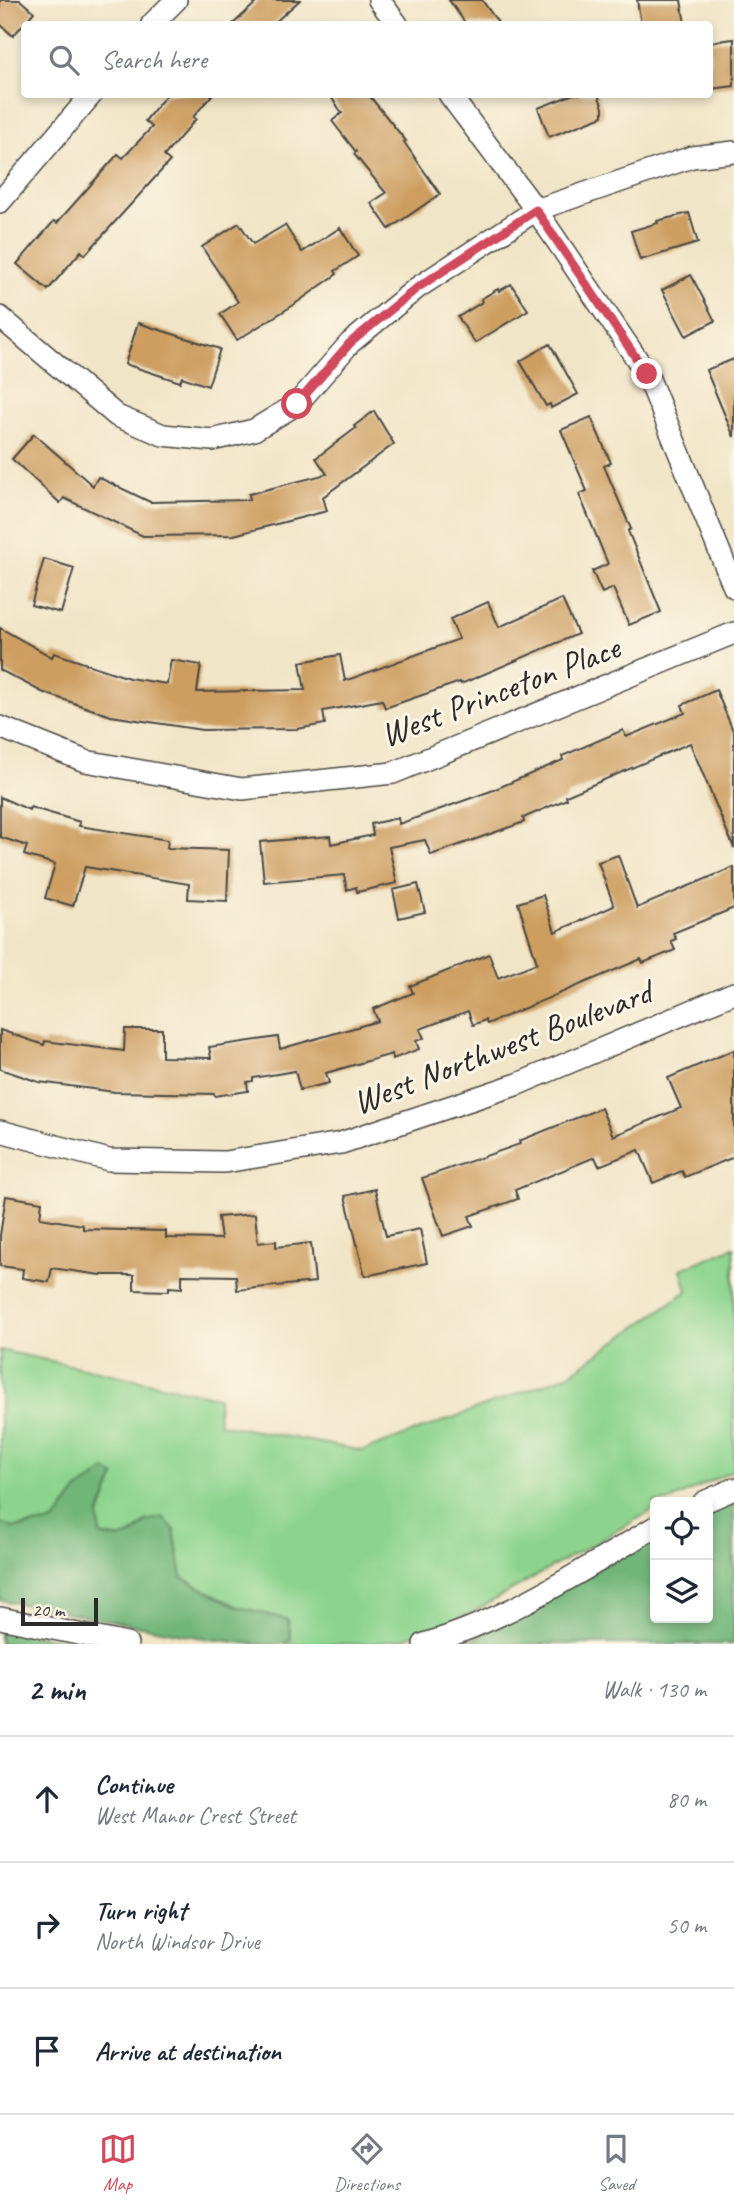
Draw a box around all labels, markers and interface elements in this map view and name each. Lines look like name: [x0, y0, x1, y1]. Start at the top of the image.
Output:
search box: [21, 21, 713, 98]
icon: search: [45, 41, 83, 79]
text: Search here: [101, 43, 207, 76]
route end: [631, 358, 662, 389]
route start: [281, 388, 312, 419]
street label: West Princeton Place: [374, 624, 628, 757]
street label: West Northwest Boulevard: [346, 967, 663, 1125]
map controls: [650, 1497, 713, 1623]
button: locate: [650, 1497, 713, 1560]
button: layers: [650, 1560, 713, 1623]
scale bar: [21, 1595, 98, 1627]
text: 20 m: [32, 1598, 64, 1622]
text: 2 min: [28, 1671, 85, 1709]
text: Walk · 130 m: [602, 1675, 706, 1704]
text: Continue: [95, 1768, 173, 1801]
icon: ahead: [28, 1780, 66, 1818]
text: 80 m: [667, 1785, 706, 1814]
text: West Manor Crest Street: [95, 1801, 296, 1830]
text: Turn right: [95, 1894, 186, 1927]
icon: right: [28, 1906, 66, 1944]
text: 50 m: [667, 1911, 706, 1940]
text: North Windsor Drive: [95, 1927, 260, 1956]
icon: arrive: [28, 2032, 66, 2070]
text: Arrive at destination: [95, 2035, 281, 2068]
tab: Map: [99, 2130, 137, 2196]
tab: Directions: [334, 2130, 400, 2196]
tab: Saved: [597, 2130, 635, 2196]

